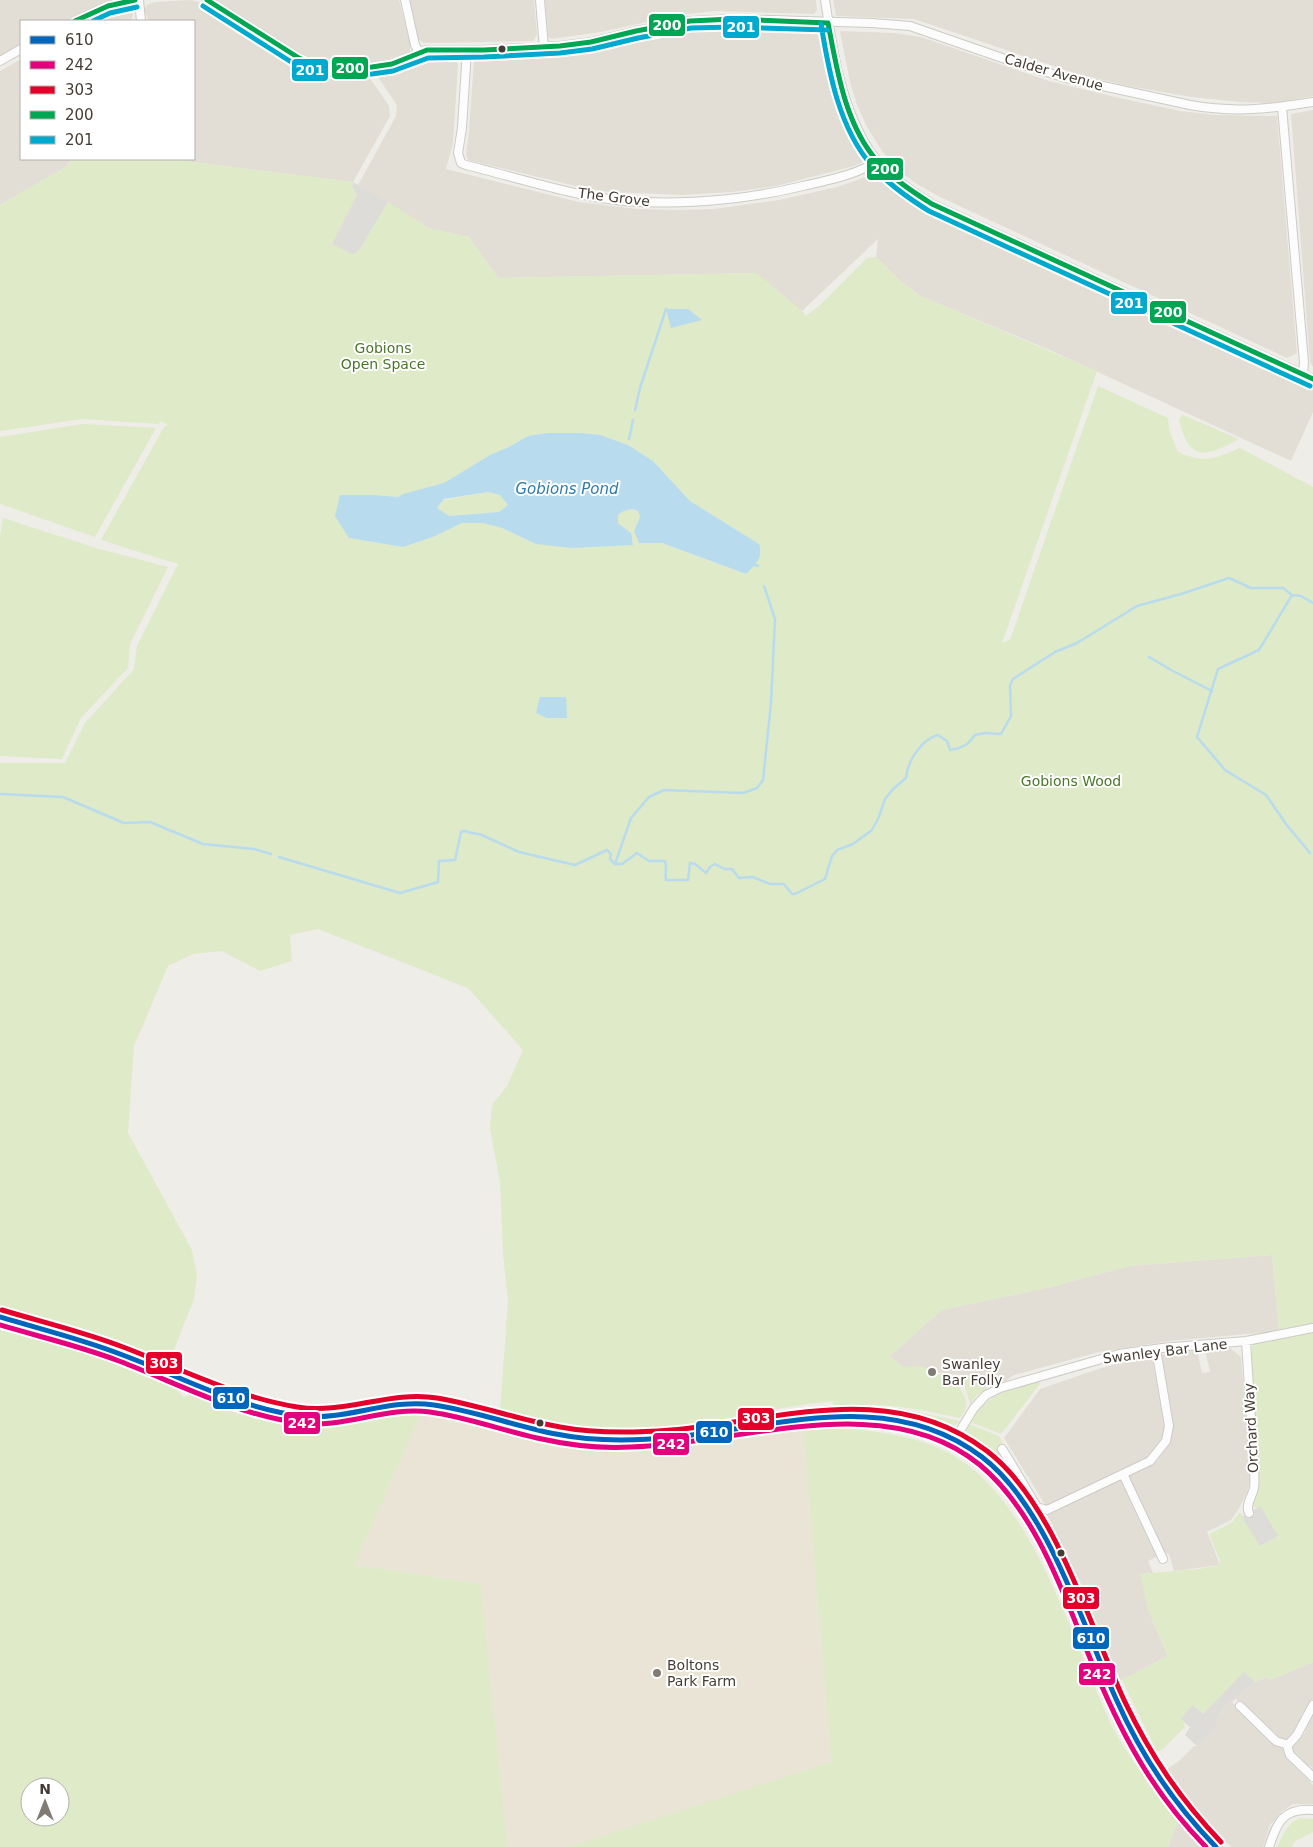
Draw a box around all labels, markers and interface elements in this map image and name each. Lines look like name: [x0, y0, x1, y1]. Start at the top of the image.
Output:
line badge: 200: [648, 13, 686, 37]
line badge: 201: [722, 15, 760, 39]
text: 200: [652, 17, 682, 33]
text: 201: [726, 19, 756, 35]
legend: [20, 20, 195, 160]
text: 610: [65, 31, 94, 49]
unlabelled marker: [497, 44, 507, 54]
street label: Calder Avenue: [1003, 50, 1105, 94]
text: 242: [65, 56, 94, 74]
line badge: 200: [331, 56, 369, 80]
line badge: 201: [291, 58, 329, 82]
text: 200: [335, 60, 365, 76]
text: 201: [295, 62, 325, 78]
text: 303: [65, 81, 94, 99]
text: 200: [65, 106, 94, 124]
text: 201: [65, 131, 94, 149]
line badge: 200: [866, 157, 904, 181]
text: 200: [870, 161, 900, 177]
street label: The Grove: [576, 185, 651, 209]
line badge: 201: [1110, 291, 1148, 315]
text: 201: [1114, 295, 1144, 311]
line badge: 200: [1149, 300, 1187, 324]
text: 200: [1153, 304, 1183, 320]
park label: Gobions Open Space: [341, 340, 425, 372]
water label: Gobions Pond: [515, 480, 619, 498]
park label: Gobions Wood: [1021, 773, 1121, 789]
street label: Swanley Bar Lane: [1102, 1335, 1228, 1367]
line badge: 303: [145, 1351, 183, 1375]
text: 303: [149, 1355, 179, 1371]
place label: Swanley Bar Folly: [942, 1356, 1003, 1388]
marker: Swanley Bar Folly: [926, 1366, 938, 1378]
street label: Orchard Way: [1241, 1383, 1261, 1473]
line badge: 610: [212, 1386, 250, 1410]
text: 610: [216, 1390, 246, 1406]
line badge: 303: [737, 1407, 775, 1431]
text: 303: [741, 1410, 771, 1426]
line badge: 242: [283, 1411, 321, 1435]
text: 242: [287, 1415, 317, 1431]
unlabelled marker: [535, 1418, 545, 1428]
line badge: 610: [695, 1420, 733, 1444]
text: 610: [699, 1424, 729, 1440]
line badge: 242: [652, 1432, 690, 1456]
text: 242: [656, 1436, 686, 1452]
unlabelled marker: [1056, 1548, 1066, 1558]
line badge: 303: [1062, 1586, 1100, 1610]
text: 303: [1066, 1590, 1096, 1606]
line badge: 610: [1072, 1626, 1110, 1650]
text: 610: [1076, 1630, 1106, 1646]
place label: Boltons Park Farm: [667, 1657, 736, 1689]
line badge: 242: [1078, 1662, 1116, 1686]
text: 242: [1082, 1666, 1112, 1682]
marker: Boltons Park Farm: [651, 1667, 663, 1679]
north arrow: [20, 1777, 70, 1827]
text: N: [39, 1781, 51, 1797]

